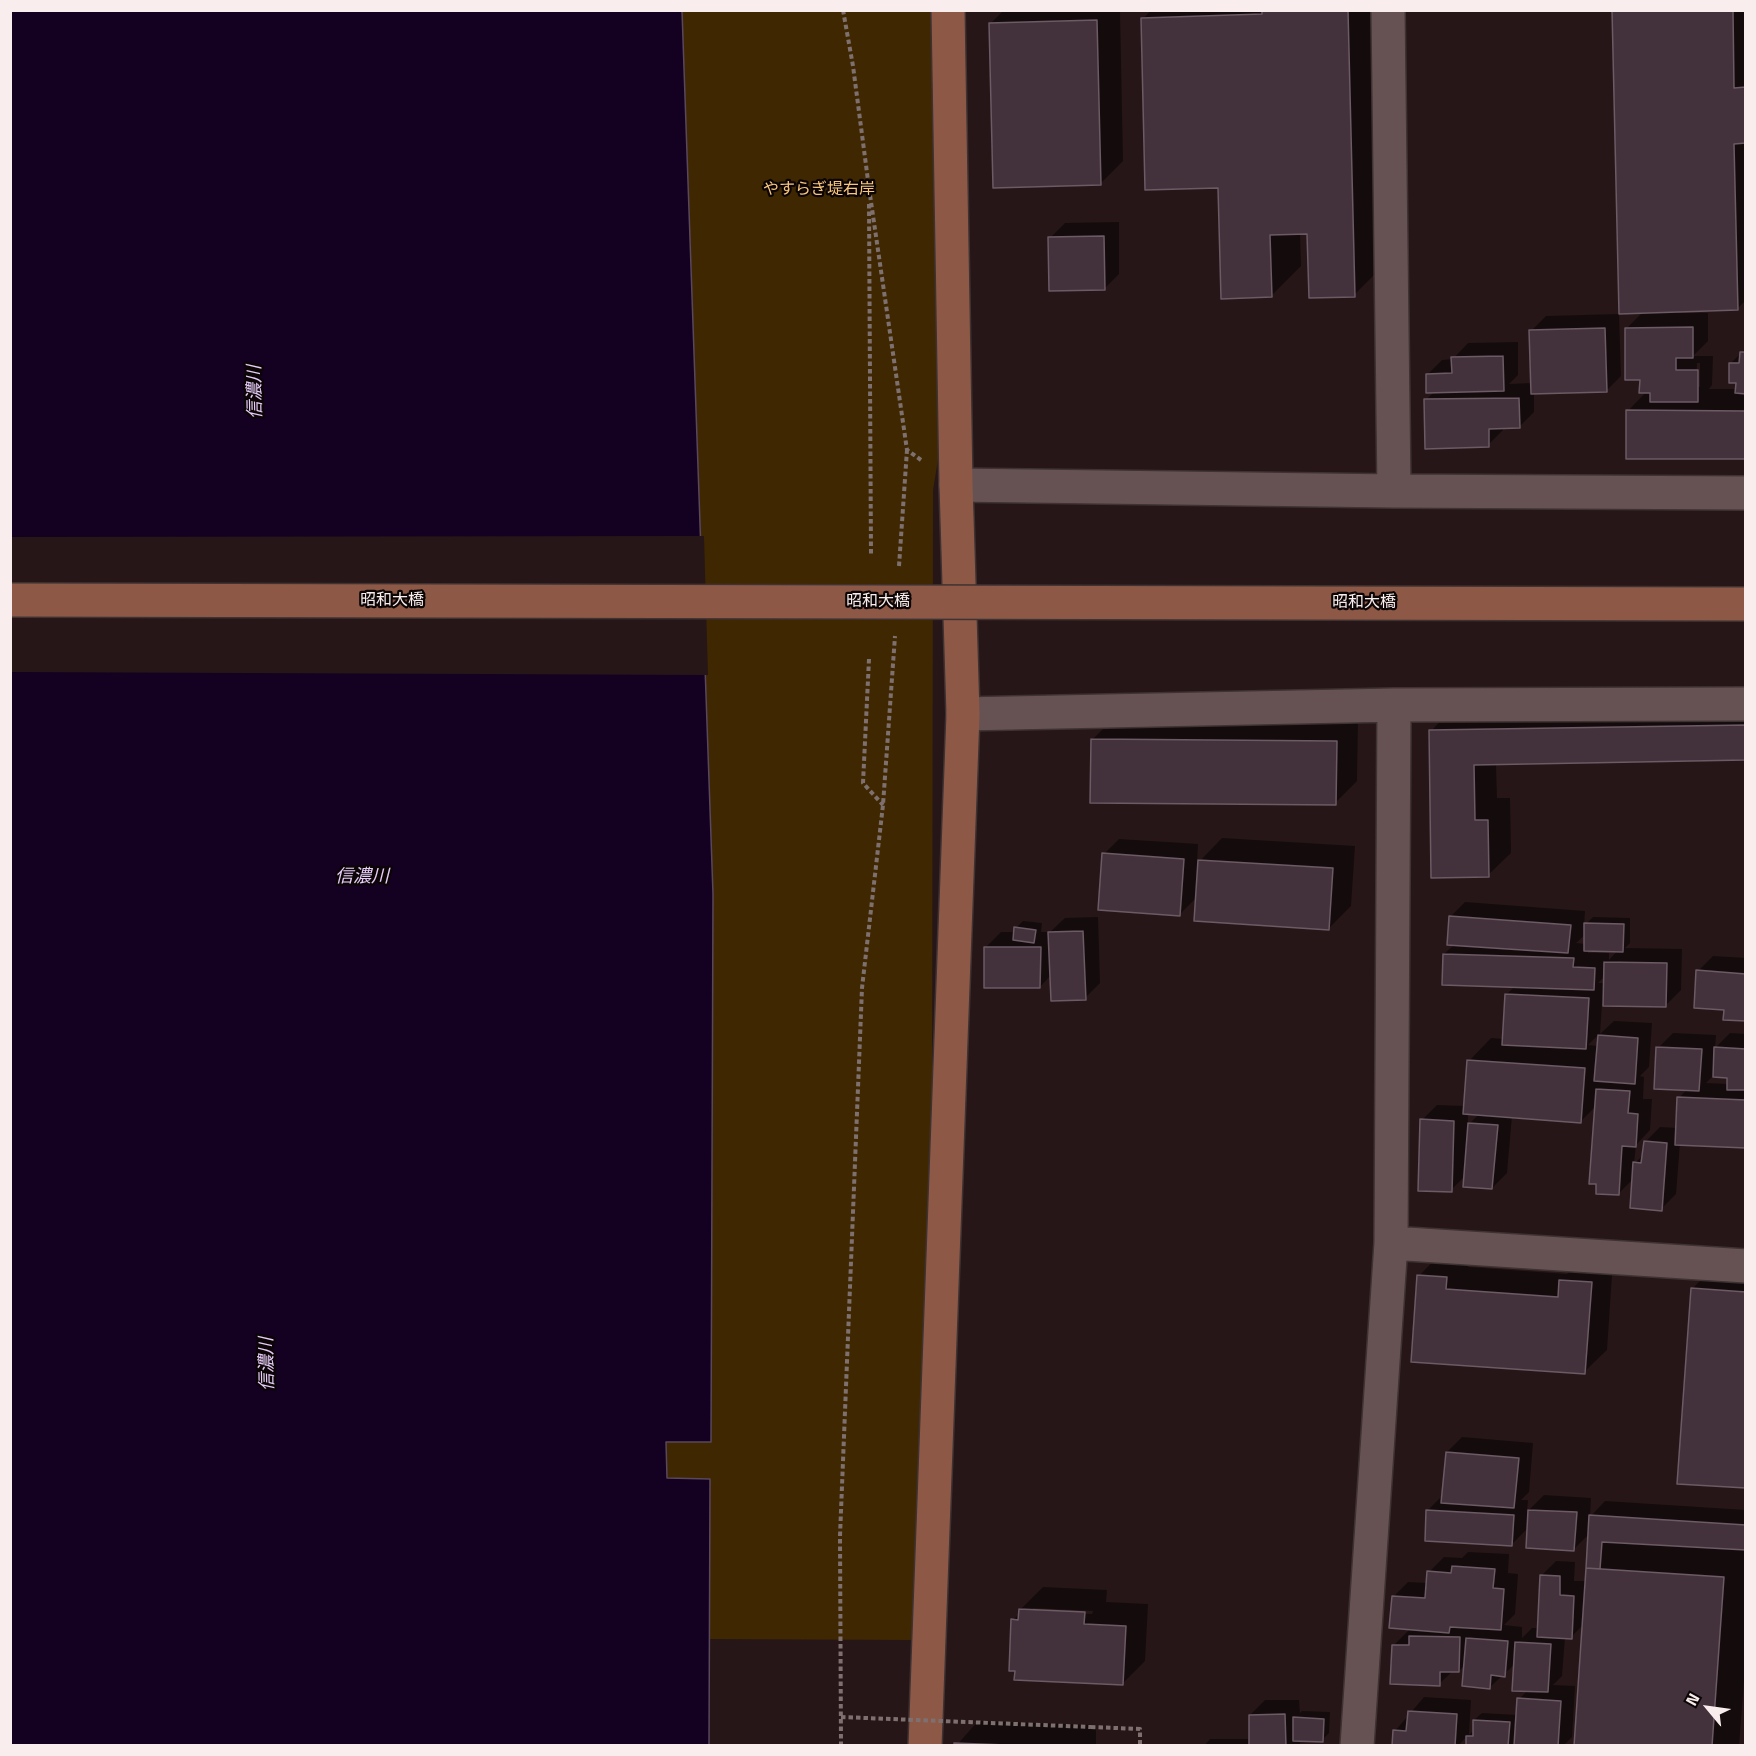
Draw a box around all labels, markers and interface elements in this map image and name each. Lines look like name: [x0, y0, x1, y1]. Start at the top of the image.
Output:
park label: やすらぎ堤右岸: [763, 180, 875, 200]
water label: 信濃川: [245, 365, 267, 419]
street label: 昭和大橋: [360, 591, 424, 611]
street label: 昭和大橋: [846, 592, 910, 612]
street label: 昭和大橋: [1332, 593, 1396, 613]
water label: 信濃川: [335, 867, 389, 889]
water label: 信濃川: [257, 1337, 279, 1391]
north arrow: [1678, 1678, 1738, 1738]
text: N: [1679, 1689, 1705, 1710]

